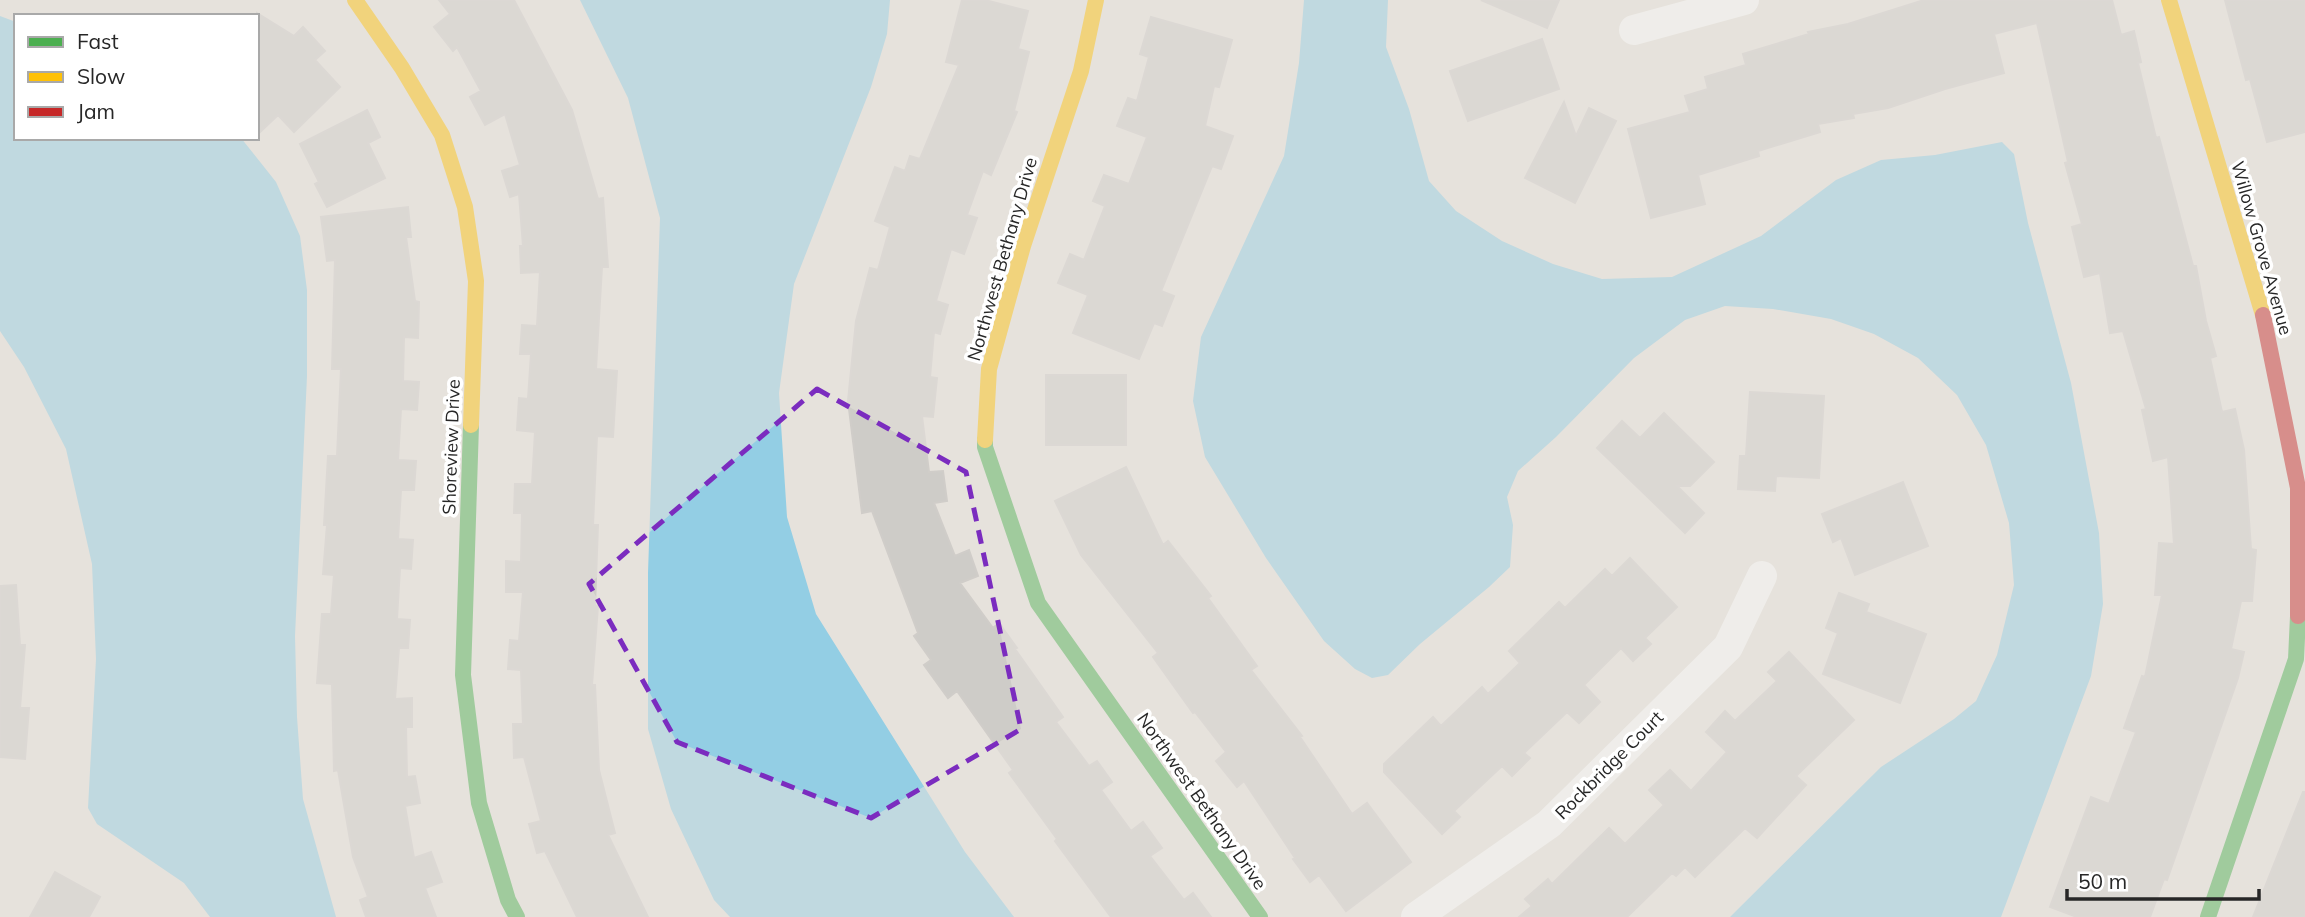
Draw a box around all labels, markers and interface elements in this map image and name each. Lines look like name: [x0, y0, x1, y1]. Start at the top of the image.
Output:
legend: [14, 14, 259, 140]
text: Fast: [77, 28, 119, 54]
text: Slow: [77, 63, 125, 89]
text: Jam: [77, 98, 115, 124]
street label: Northwest Bethany Drive: [962, 155, 1042, 363]
street label: Willow Grove Avenue: [2226, 158, 2298, 338]
street label: Shoreview Drive: [437, 379, 465, 515]
street label: Rockbridge Court: [1550, 706, 1668, 824]
street label: Northwest Bethany Drive: [1132, 708, 1272, 894]
scale bar: [2067, 858, 2260, 902]
text: 50 m: [2078, 868, 2127, 894]

